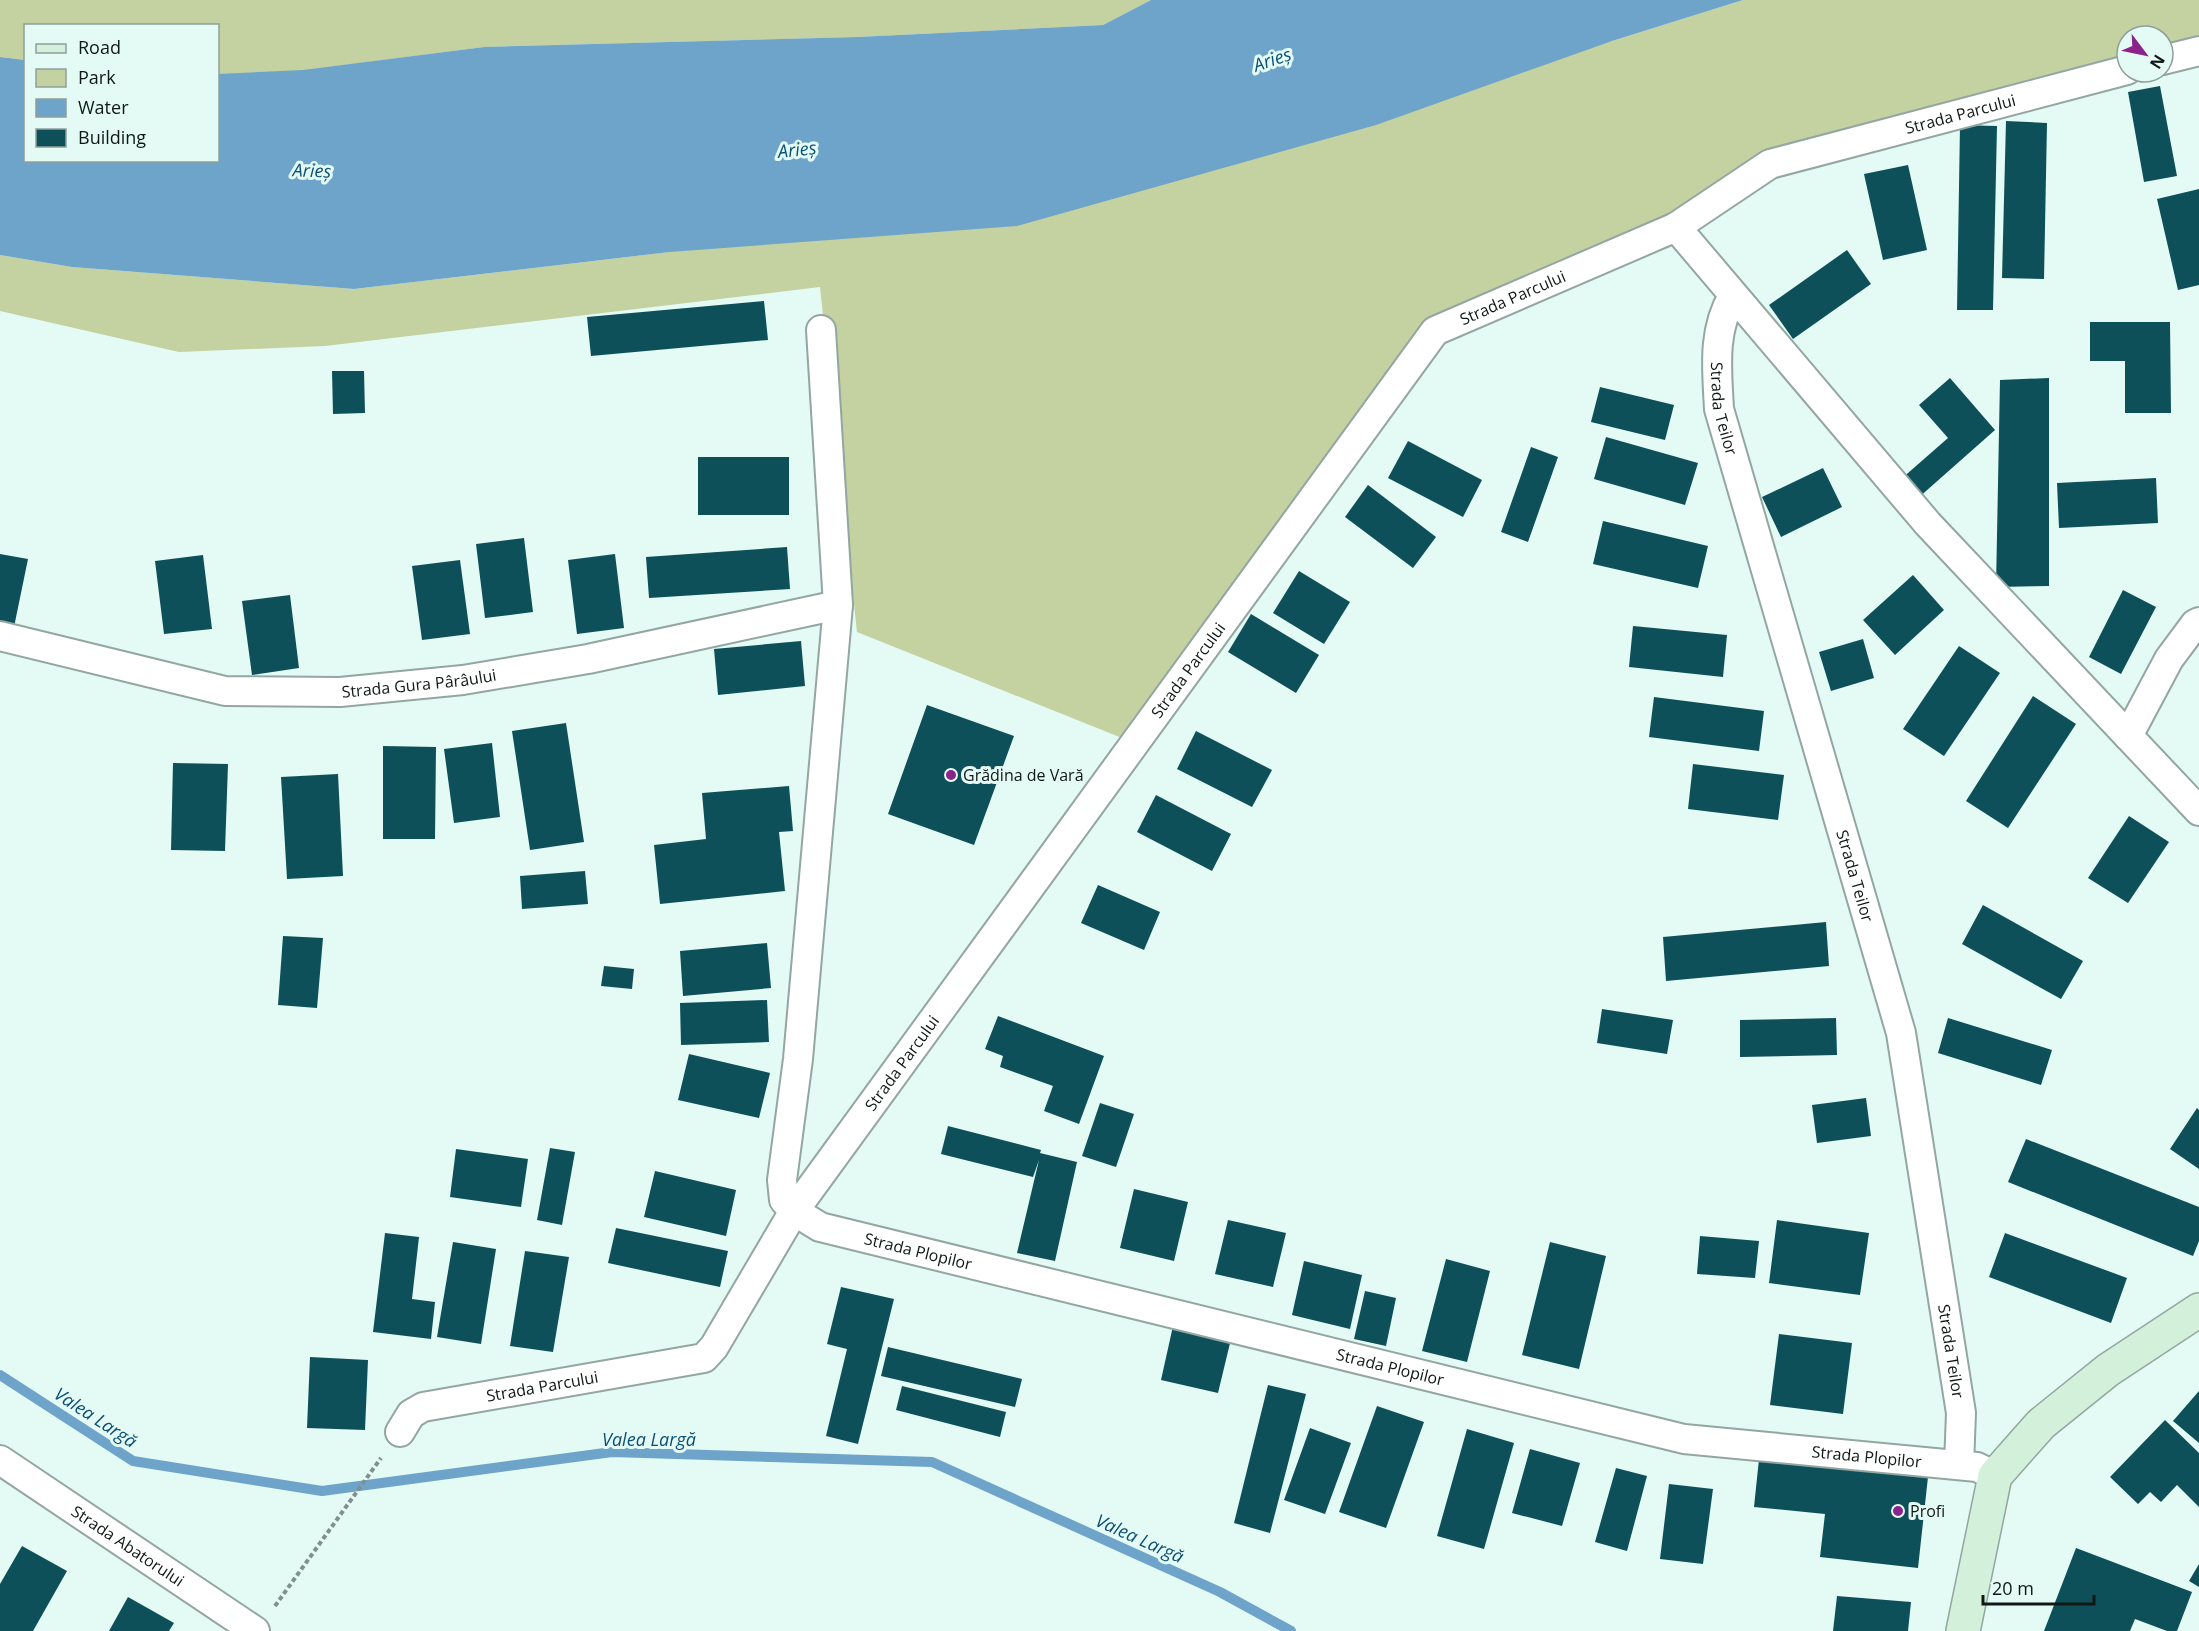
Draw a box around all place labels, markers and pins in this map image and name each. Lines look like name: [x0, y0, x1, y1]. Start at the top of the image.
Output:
place label: Grădina de Vară: [963, 764, 1084, 786]
marker: Grădina de Vară: [944, 768, 958, 782]
place label: Profi: [1910, 1500, 1945, 1522]
marker: Profi: [1891, 1504, 1905, 1518]

